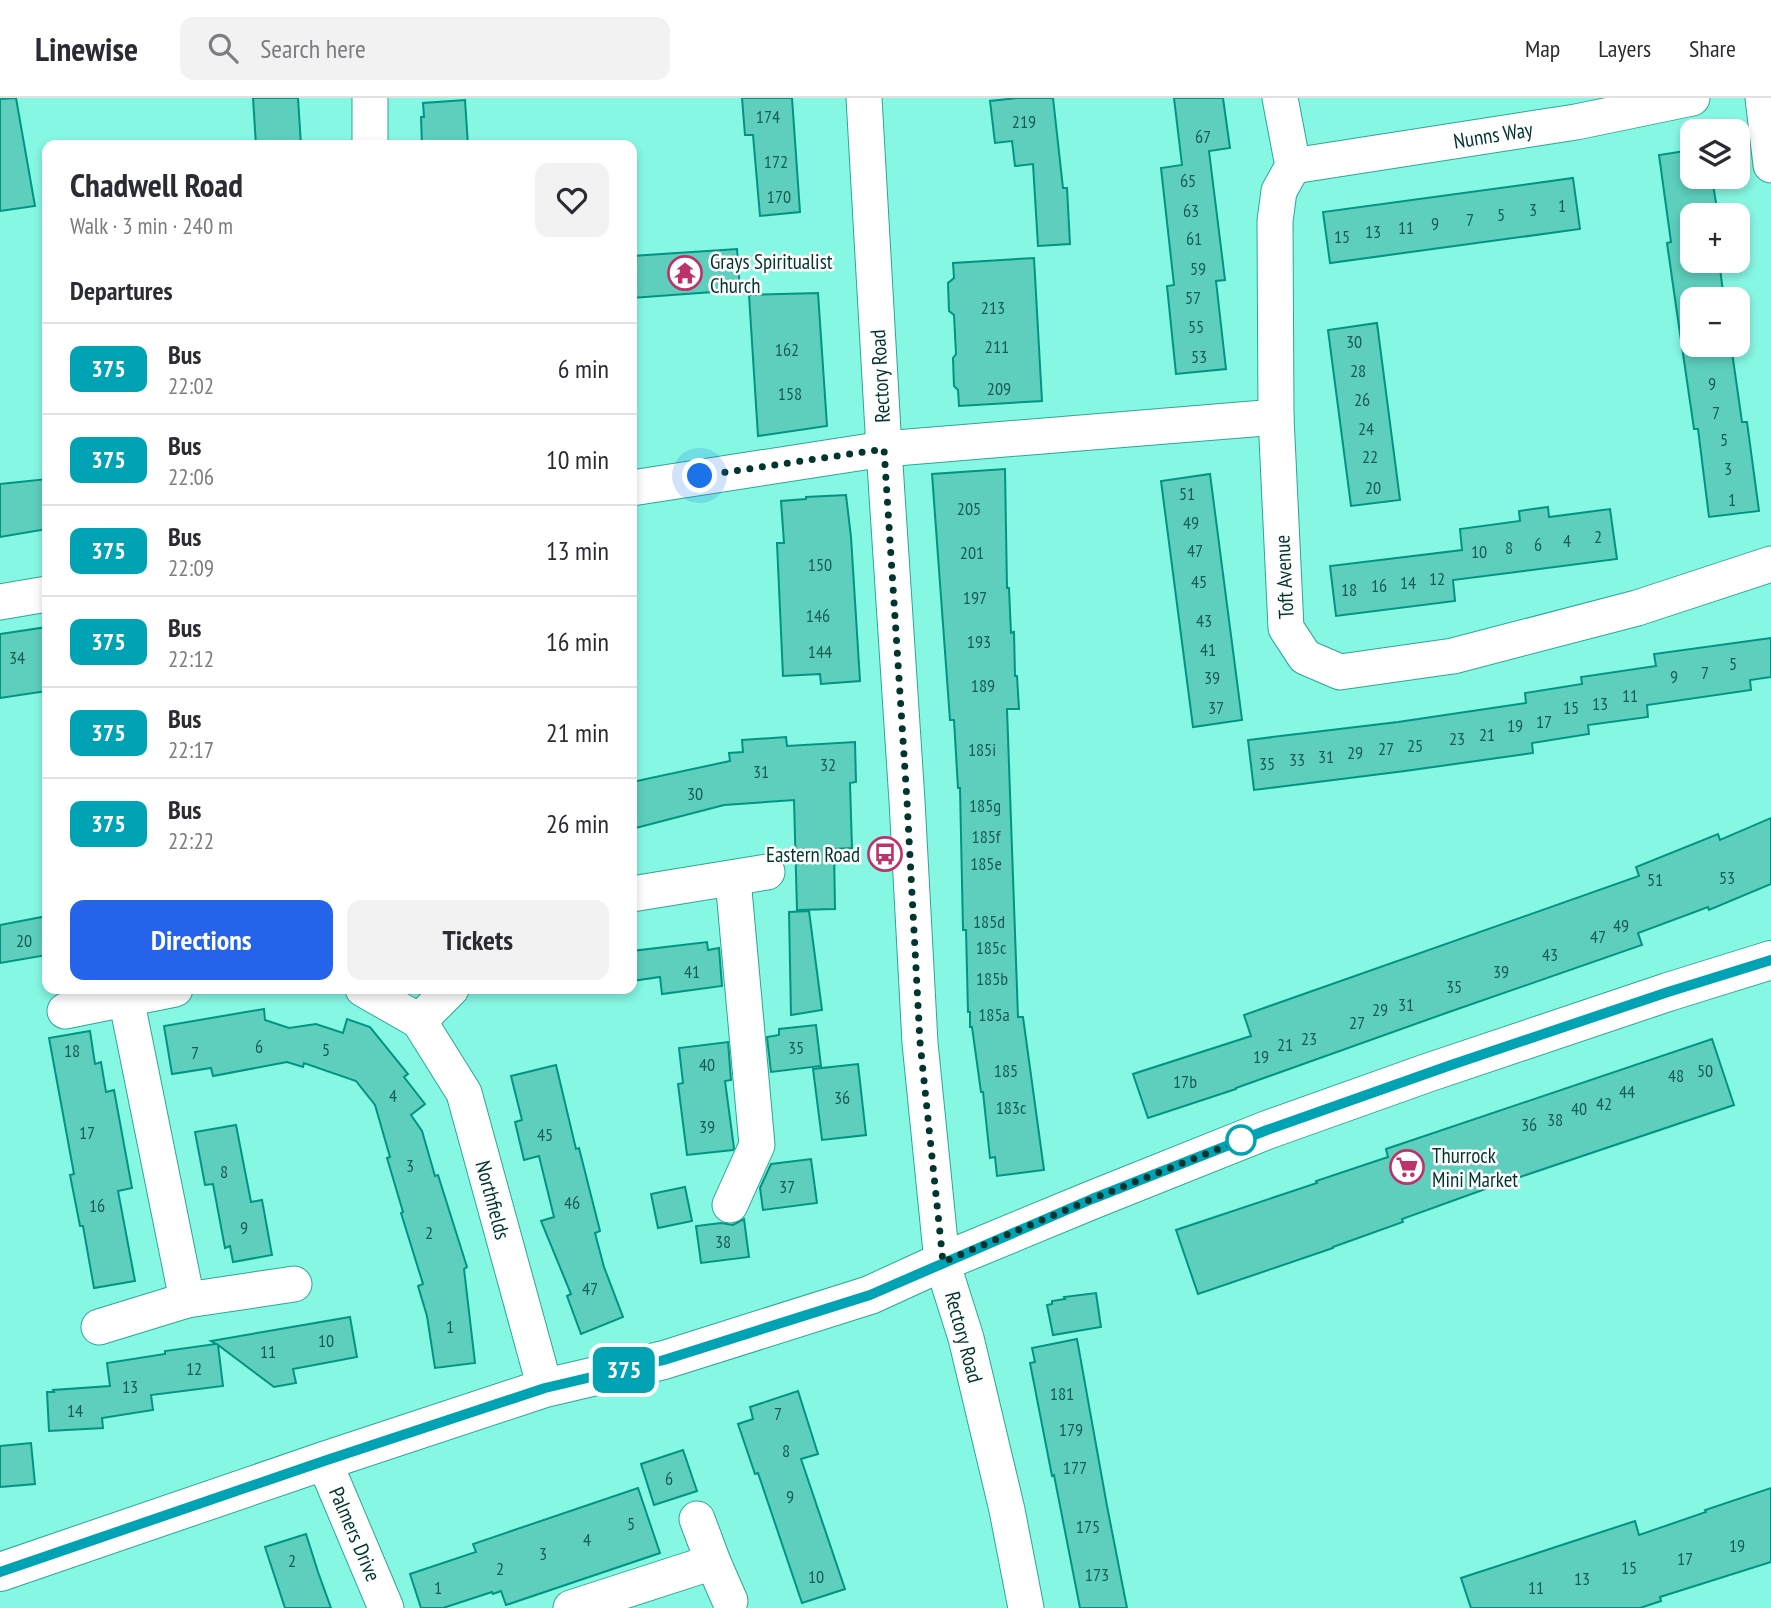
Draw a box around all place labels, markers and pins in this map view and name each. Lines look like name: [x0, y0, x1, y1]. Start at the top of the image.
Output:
place label: Grays Spiritualist Church: [710, 248, 833, 299]
temple icon: Grays Spiritualist Church: [666, 254, 704, 292]
bus stop icon: Eastern Road: [866, 835, 904, 873]
place label: Eastern Road: [766, 841, 860, 868]
unlabelled marker: [1226, 1125, 1256, 1155]
place label: Thurrock Mini Market: [1432, 1142, 1518, 1193]
supermarket icon: Thurrock Mini Market: [1388, 1148, 1426, 1186]

